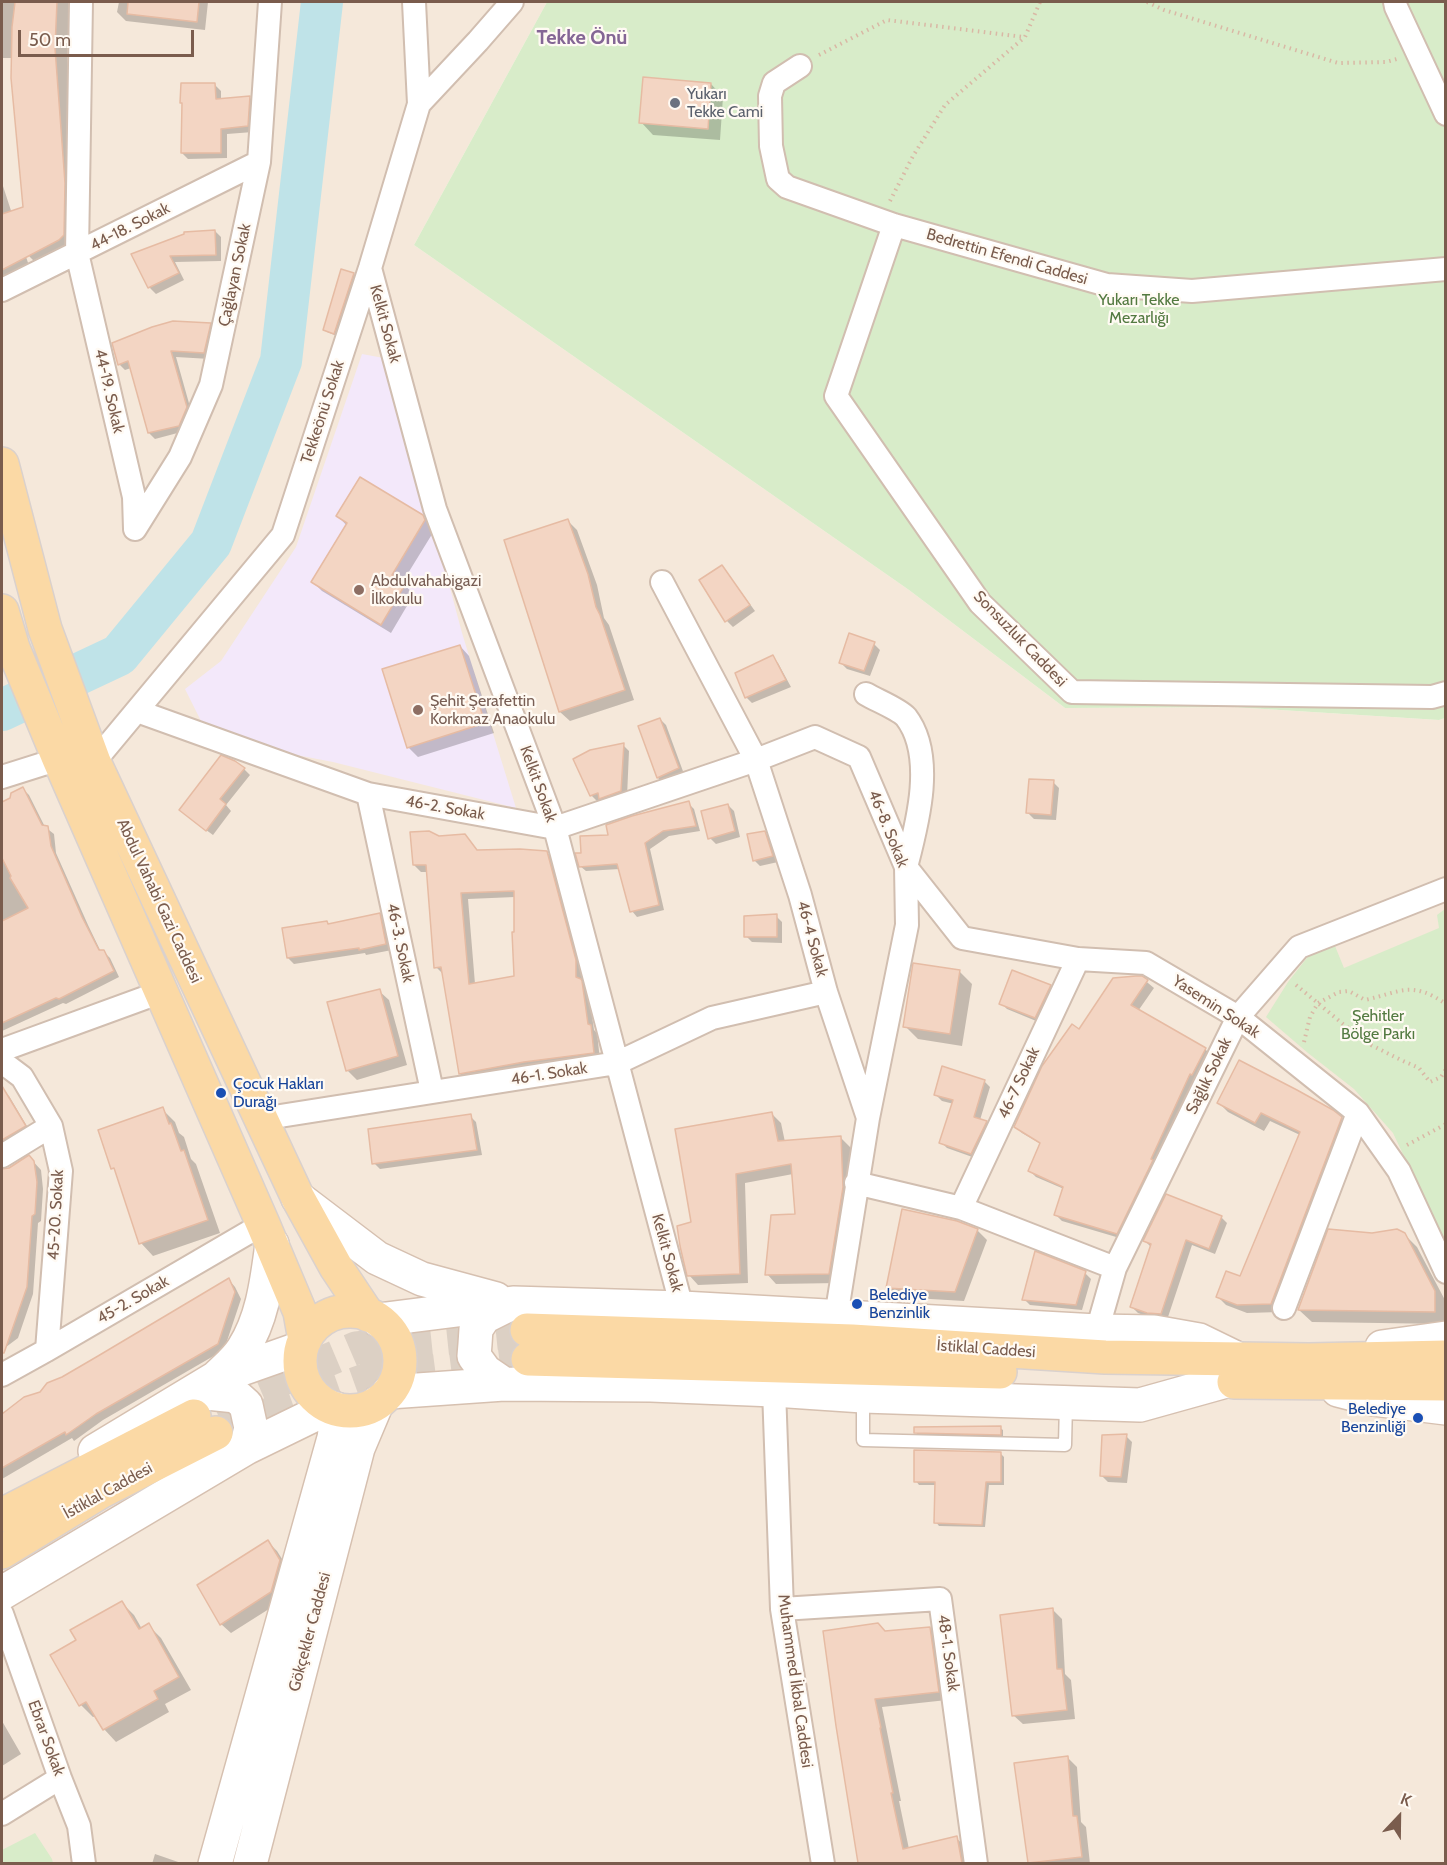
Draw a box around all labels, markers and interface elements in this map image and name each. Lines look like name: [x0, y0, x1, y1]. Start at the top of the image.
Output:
scale bar: [21, 18, 196, 56]
district label: Tekke Önü: [537, 26, 627, 50]
text: 50 m: [29, 29, 71, 51]
place label: Yukarı Tekke Cami: [687, 84, 763, 122]
marker: Yukarı Tekke Cami: [668, 96, 682, 110]
street label: 44-18. Sokak: [87, 199, 173, 255]
street label: Çağlayan Sokak: [215, 222, 255, 328]
street label: Bedrettin Efendi Caddesi: [924, 225, 1090, 289]
street label: Kelkit Sokak: [365, 283, 405, 365]
park label: Yukarı Tekke Mezarlığı: [1099, 290, 1179, 328]
street label: 44-19. Sokak: [90, 347, 128, 435]
street label: Tekkeönü Sokak: [297, 358, 349, 466]
place label: Abdulvahabigazi İlkokulu: [371, 571, 481, 609]
marker: Abdulvahabigazi İlkokulu: [352, 583, 366, 597]
street label: Sonsuzluk Caddesi: [969, 587, 1071, 691]
place label: Şehit Şerafettin Korkmaz Anaokulu: [430, 691, 555, 729]
marker: Şehit Şerafettin Korkmaz Anaokulu: [411, 703, 425, 717]
street label: Kelkit Sokak: [515, 743, 561, 825]
street label: 46-8. Sokak: [864, 787, 912, 871]
street label: 46-2. Sokak: [404, 792, 486, 824]
street label: Abdul Vahabi Gazi Caddesi: [113, 816, 205, 986]
street label: 46-4 Sokak: [793, 899, 831, 979]
street label: 46-3. Sokak: [382, 902, 418, 984]
street label: Yasemin Sokak: [1169, 972, 1263, 1042]
park label: Şehitler Bölge Parkı: [1341, 1006, 1415, 1044]
street label: Sağlık Sokak: [1182, 1034, 1236, 1118]
street label: 46-7 Sokak: [994, 1044, 1044, 1122]
street label: 46-1. Sokak: [509, 1058, 589, 1090]
place label: Çocuk Hakları Durağı: [233, 1074, 324, 1112]
marker: Çocuk Hakları Durağı: [214, 1086, 228, 1100]
street label: 45-20. Sokak: [44, 1169, 68, 1261]
street label: Kelkit Sokak: [647, 1212, 687, 1294]
street label: 45-2. Sokak: [94, 1272, 172, 1328]
place label: Belediye Benzinlik: [869, 1285, 930, 1323]
marker: Belediye Benzinlik: [850, 1297, 864, 1311]
street label: İstiklal Caddesi: [936, 1336, 1036, 1362]
place label: Belediye Benzinliği: [1341, 1399, 1406, 1437]
marker: Belediye Benzinliği: [1411, 1411, 1425, 1425]
street label: İstiklal Caddesi: [60, 1459, 156, 1523]
street label: Gökçekler Caddesi: [285, 1570, 335, 1694]
street label: Muhammed İkbal Caddesi: [773, 1593, 817, 1769]
street label: 48-1. Sokak: [933, 1613, 963, 1693]
street label: Ebrar Sokak: [23, 1698, 69, 1778]
north arrow: [1369, 1787, 1429, 1847]
text: K: [1398, 1789, 1414, 1811]

